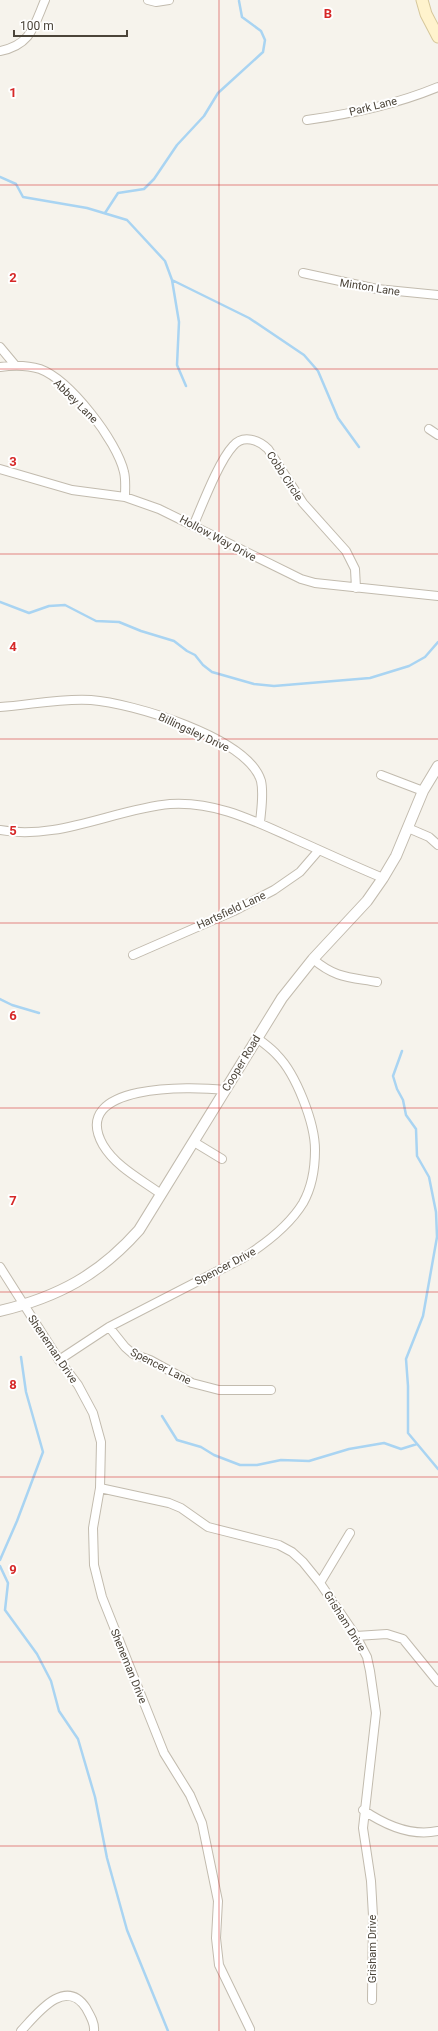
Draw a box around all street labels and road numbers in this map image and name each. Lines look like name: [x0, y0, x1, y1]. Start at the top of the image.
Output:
street label: Park Lane: [348, 94, 398, 119]
street label: Minton Lane: [339, 276, 401, 299]
street label: Abbey Lane: [51, 377, 101, 426]
street label: Cobb Circle: [264, 449, 305, 504]
street label: Hollow Way Drive: [177, 513, 258, 564]
street label: Billingsley Drive: [156, 710, 231, 755]
street label: Hartsfield Lane: [195, 889, 268, 932]
street label: Cooper Road: [220, 1033, 263, 1094]
street label: Spencer Drive: [192, 1245, 258, 1288]
street label: Sheneman Drive: [25, 1313, 80, 1386]
street label: Spencer Lane: [128, 1346, 193, 1387]
street label: Grisham Drive: [321, 1589, 368, 1654]
street label: Sheneman Drive: [108, 1627, 150, 1706]
street label: Grisham Drive: [366, 1914, 379, 1983]

